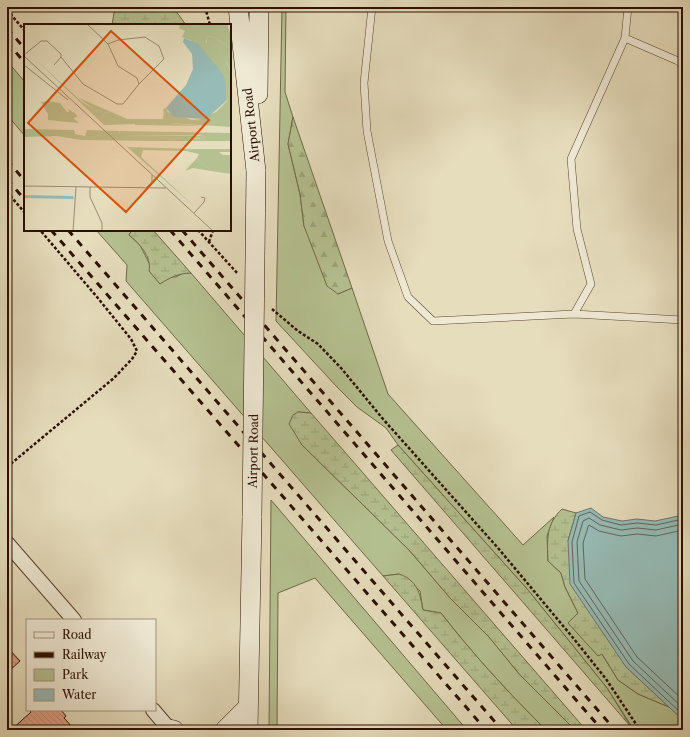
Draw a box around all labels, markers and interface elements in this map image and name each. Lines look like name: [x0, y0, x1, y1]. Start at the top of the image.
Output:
inset map: [24, 24, 231, 231]
street label: Airport Road: [240, 86, 262, 164]
street label: Airport Road: [245, 413, 261, 489]
legend: [26, 619, 156, 711]
text: Road: [62, 627, 92, 642]
text: Railway: [62, 647, 107, 662]
text: Park: [62, 667, 89, 682]
text: Water: [61, 687, 96, 702]

